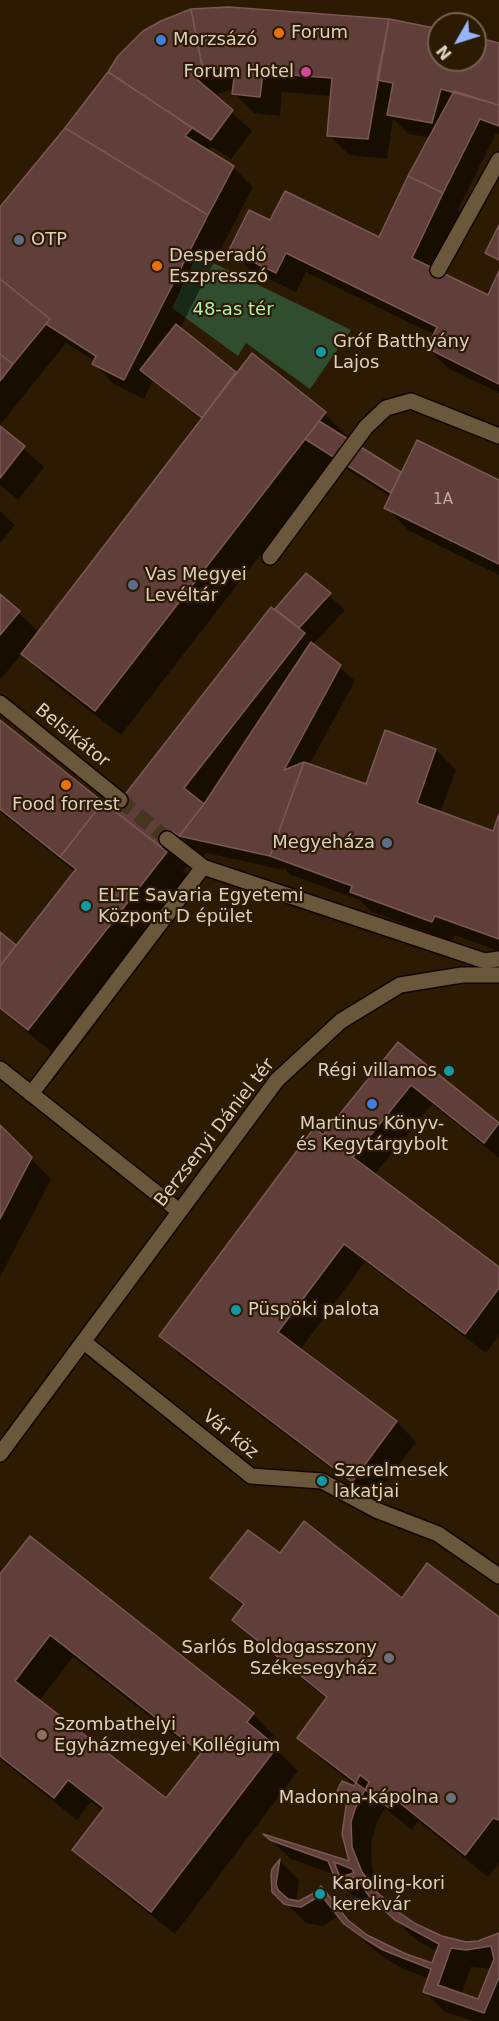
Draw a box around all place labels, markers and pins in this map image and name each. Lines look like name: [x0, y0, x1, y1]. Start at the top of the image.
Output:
place label: Forum: [291, 22, 348, 44]
marker: Forum: [272, 26, 286, 40]
place label: Morzsázó: [173, 29, 257, 51]
marker: Morzsázó: [154, 33, 168, 47]
place label: Forum Hotel: [184, 61, 294, 83]
marker: Forum Hotel: [299, 65, 313, 79]
place label: OTP: [31, 229, 67, 251]
marker: OTP: [12, 233, 26, 247]
place label: Desperadó Eszpresszó: [169, 245, 268, 288]
marker: Desperadó Eszpresszó: [150, 259, 164, 273]
place label: Gróf Batthyány Lajos: [333, 331, 470, 374]
marker: Gróf Batthyány Lajos: [314, 345, 328, 359]
place label: Vas Megyei Levéltár: [145, 564, 247, 606]
marker: Vas Megyei Levéltár: [126, 578, 140, 592]
marker: Food forrest: [59, 778, 73, 792]
place label: Food forrest: [12, 794, 120, 816]
place label: Megyeháza: [272, 832, 375, 854]
marker: Megyeháza: [380, 836, 394, 850]
place label: ELTE Savaria Egyetemi Központ D épület: [98, 885, 303, 928]
marker: ELTE Savaria Egyetemi Központ D épület: [79, 899, 93, 913]
place label: Régi villamos: [317, 1060, 437, 1082]
marker: Régi villamos: [442, 1064, 456, 1078]
marker: Martinus Könyv- és Kegytárgybolt: [365, 1097, 379, 1111]
place label: Martinus Könyv- és Kegytárgybolt: [296, 1113, 448, 1156]
place label: Püspöki palota: [248, 1299, 379, 1321]
marker: Püspöki palota: [229, 1303, 243, 1317]
place label: Szerelmesek lakatjai: [334, 1460, 449, 1502]
marker: Szerelmesek lakatjai: [315, 1474, 329, 1488]
place label: Sarlós Boldogasszony Székesegyház: [181, 1637, 377, 1680]
marker: Sarlós Boldogasszony Székesegyház: [382, 1651, 396, 1665]
place label: Szombathelyi Egyházmegyei Kollégium: [54, 1714, 280, 1756]
marker: Szombathelyi Egyházmegyei Kollégium: [35, 1728, 49, 1742]
place label: Madonna-kápolna: [279, 1787, 439, 1809]
marker: Madonna-kápolna: [444, 1791, 458, 1805]
place label: Karoling-kori kerekvár: [332, 1873, 445, 1916]
marker: Karoling-kori kerekvár: [313, 1887, 327, 1901]

